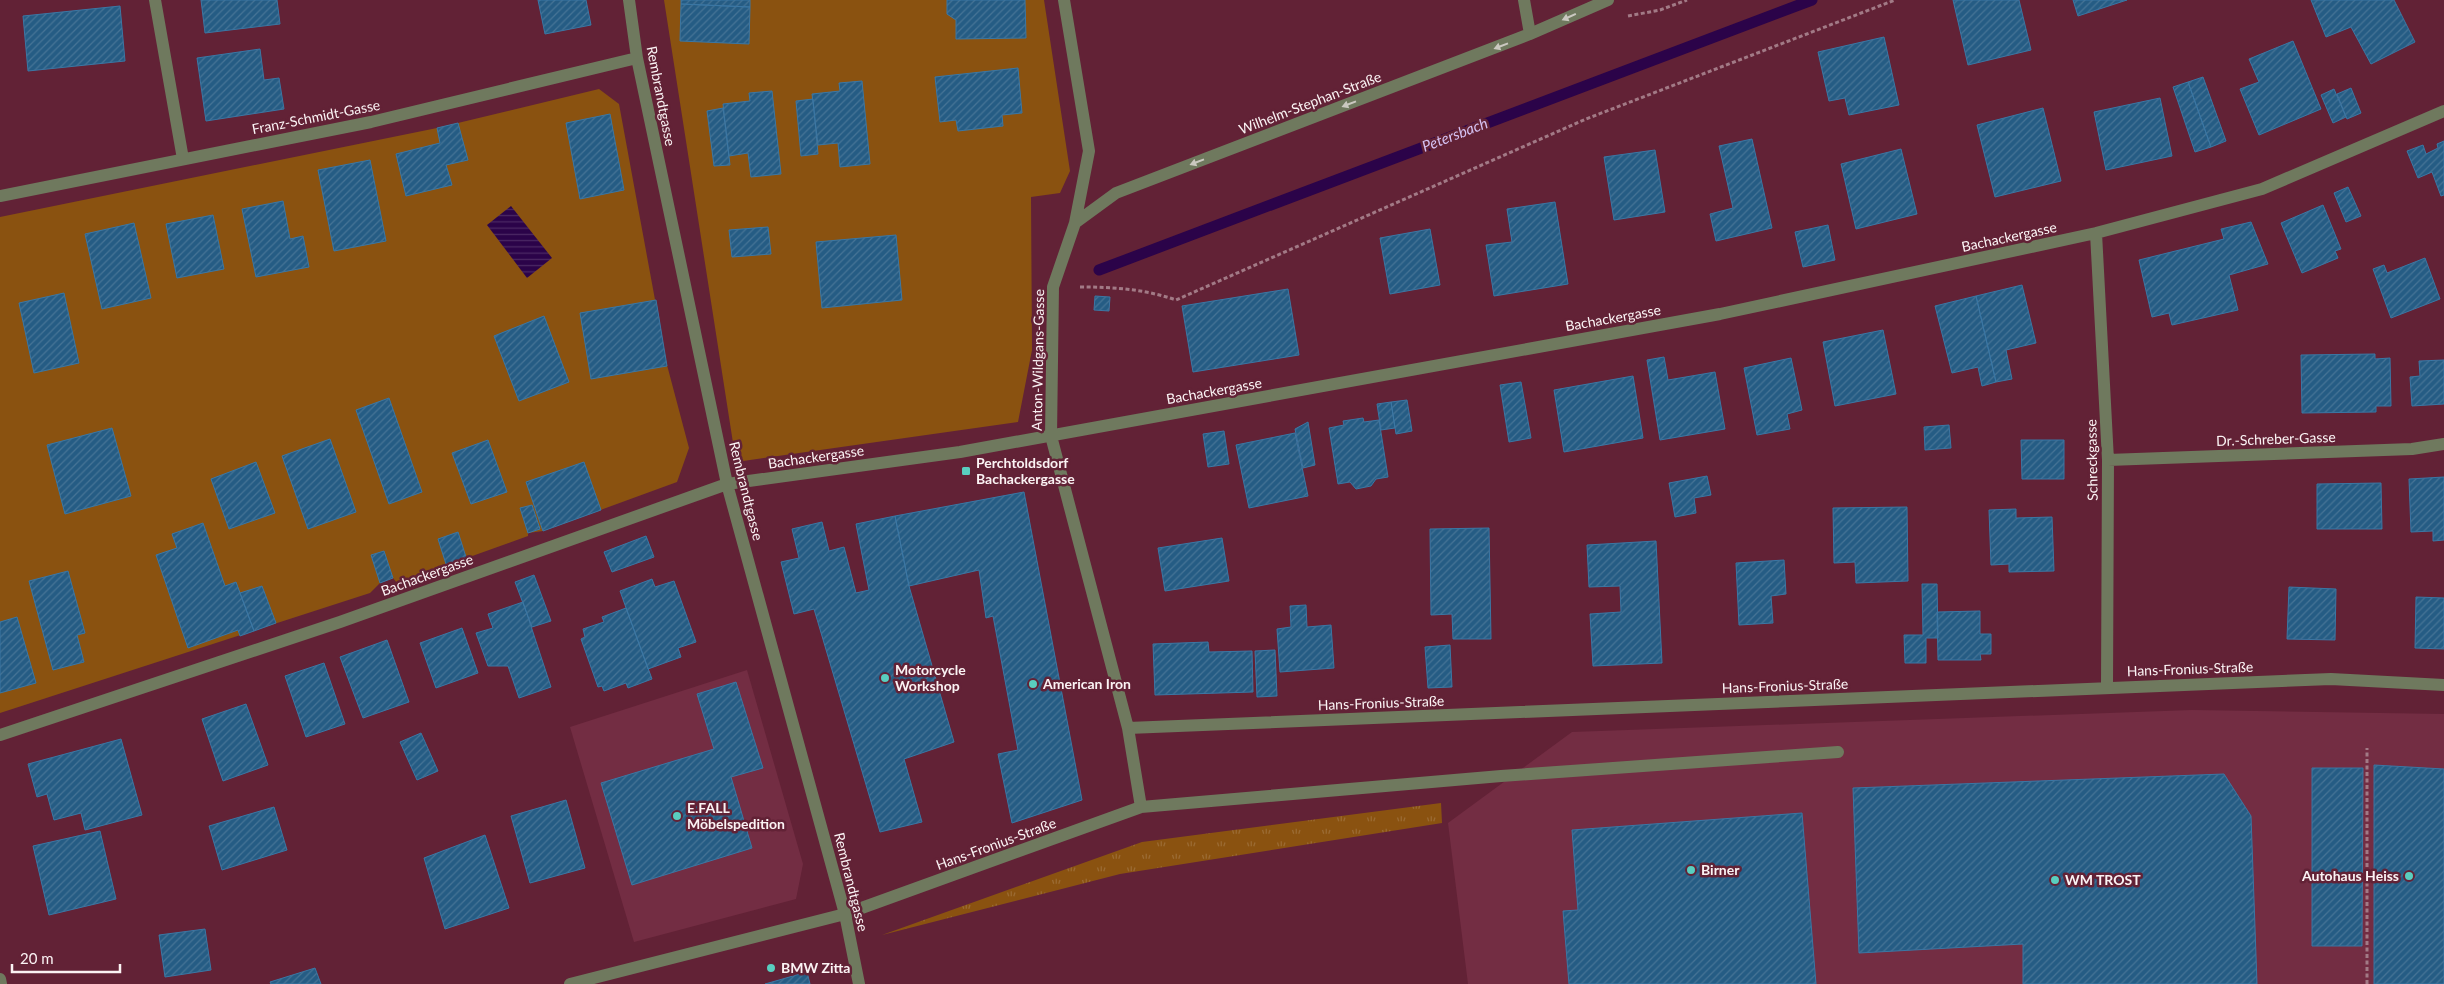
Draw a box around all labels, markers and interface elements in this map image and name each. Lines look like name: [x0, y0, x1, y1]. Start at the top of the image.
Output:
one-way arrow: [1562, 14, 1576, 22]
one-way arrow: [1494, 42, 1508, 50]
street label: Rembrandtgasse: [643, 44, 680, 147]
street label: Wilhelm-Stephan-Straße: [1236, 67, 1384, 138]
street label: Franz-Schmidt-Gasse: [250, 96, 381, 137]
one-way arrow: [1341, 100, 1356, 108]
water label: Petersbach: [1419, 113, 1490, 155]
one-way arrow: [1189, 158, 1204, 166]
street label: Bachackergasse: [1960, 218, 2058, 255]
street label: Anton-Wildgans-Gasse: [1028, 289, 1047, 431]
street label: Bachackergasse: [1564, 301, 1662, 334]
street label: Bachackergasse: [1165, 374, 1263, 407]
street label: Schreckgasse: [2082, 419, 2101, 501]
street label: Dr.-Schreber-Gasse: [2216, 428, 2336, 449]
street label: Rembrandtgasse: [726, 440, 767, 542]
street label: Bachackergasse: [767, 441, 865, 472]
place label: Perchtoldsdorf Bachackergasse: [976, 454, 1075, 487]
marker: Perchtoldsdorf Bachackergasse: [960, 465, 972, 477]
street label: Bachackergasse: [378, 550, 475, 599]
street label: Hans-Fronius-Straße: [2126, 658, 2254, 679]
place label: Motorcycle Workshop: [895, 661, 966, 694]
marker: Motorcycle Workshop: [879, 672, 891, 684]
place label: American Iron: [1042, 675, 1131, 692]
street label: Hans-Fronius-Straße: [1721, 675, 1849, 696]
marker: American Iron: [1027, 678, 1039, 690]
street label: Hans-Fronius-Straße: [1317, 692, 1445, 713]
place label: E.FALL Möbelspedition: [687, 799, 785, 832]
marker: E.FALL Möbelspedition: [671, 810, 683, 822]
street label: Hans-Fronius-Straße: [933, 814, 1058, 873]
street label: Rembrandtgasse: [831, 831, 872, 933]
place label: Birner: [1701, 861, 1740, 878]
marker: Birner: [1685, 864, 1697, 876]
place label: Autohaus Heiss: [2301, 867, 2399, 884]
marker: Autohaus Heiss: [2403, 870, 2415, 882]
place label: WM TROST: [2065, 871, 2141, 888]
marker: WM TROST: [2049, 874, 2061, 886]
scale bar: [12, 942, 120, 974]
text: 20 m: [20, 949, 54, 967]
place label: BMW Zitta: [781, 959, 850, 976]
marker: BMW Zitta: [765, 962, 777, 974]

